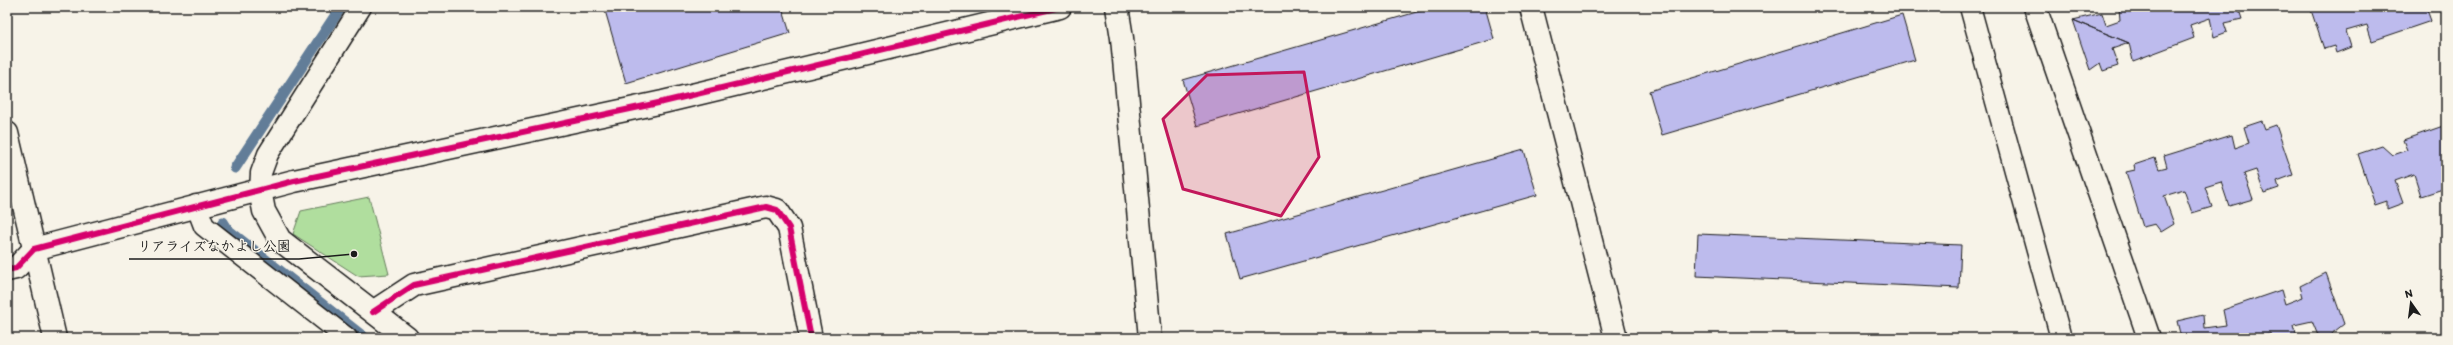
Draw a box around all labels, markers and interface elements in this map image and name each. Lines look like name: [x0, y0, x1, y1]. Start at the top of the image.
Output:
callout: リアライズなかよし公園: [129, 233, 299, 259]
text: リアライズなかよし公園: [137, 238, 291, 255]
north arrow: [2391, 283, 2431, 323]
text: N: [2404, 287, 2414, 301]

